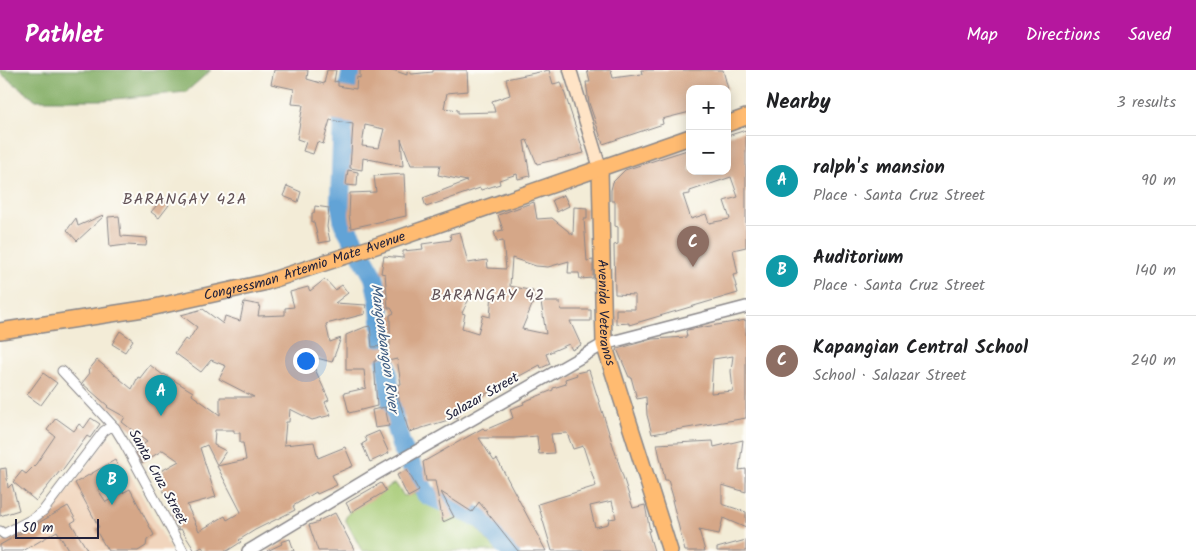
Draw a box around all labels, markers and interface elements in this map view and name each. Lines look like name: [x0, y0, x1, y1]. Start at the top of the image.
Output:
text: Pathlet: [25, 16, 104, 55]
text: Map: [966, 21, 998, 50]
text: Directions: [1026, 21, 1100, 50]
text: Saved: [1128, 21, 1171, 50]
map controls: [686, 85, 731, 175]
button: +: [686, 85, 731, 130]
text: Nearby: [766, 86, 831, 119]
text: 3 results: [1117, 90, 1176, 115]
button: −: [686, 130, 731, 175]
text: ralph's mansion: [813, 153, 945, 183]
text: A: [777, 168, 787, 193]
text: 90 m: [1141, 168, 1176, 193]
text: Place · Santa Cruz Street: [813, 183, 985, 208]
district label: BARANGAY 42A: [123, 187, 247, 212]
street label: Congressman Artemio Mate Avenue: [201, 225, 409, 307]
pin: C: [677, 226, 709, 267]
text: Auditorium: [813, 243, 903, 273]
text: B: [777, 258, 787, 283]
text: 140 m: [1135, 258, 1176, 283]
street label: Avenida Veteranos: [591, 259, 621, 369]
text: Place · Santa Cruz Street: [813, 273, 985, 298]
water label: Mangonbangon River: [363, 282, 405, 417]
district label: BARANGAY 42: [431, 283, 545, 308]
text: Kapangian Central School: [813, 333, 1028, 363]
your location: [293, 348, 319, 374]
text: C: [777, 348, 787, 373]
text: 240 m: [1131, 348, 1176, 373]
text: School · Salazar Street: [813, 363, 967, 388]
street label: Salazar Street: [441, 367, 524, 427]
pin: A: [145, 375, 177, 416]
street label: Santa Cruz Street: [123, 425, 194, 529]
pin: B: [96, 464, 128, 505]
scale bar: [15, 516, 99, 539]
text: 50 m: [22, 517, 53, 539]

